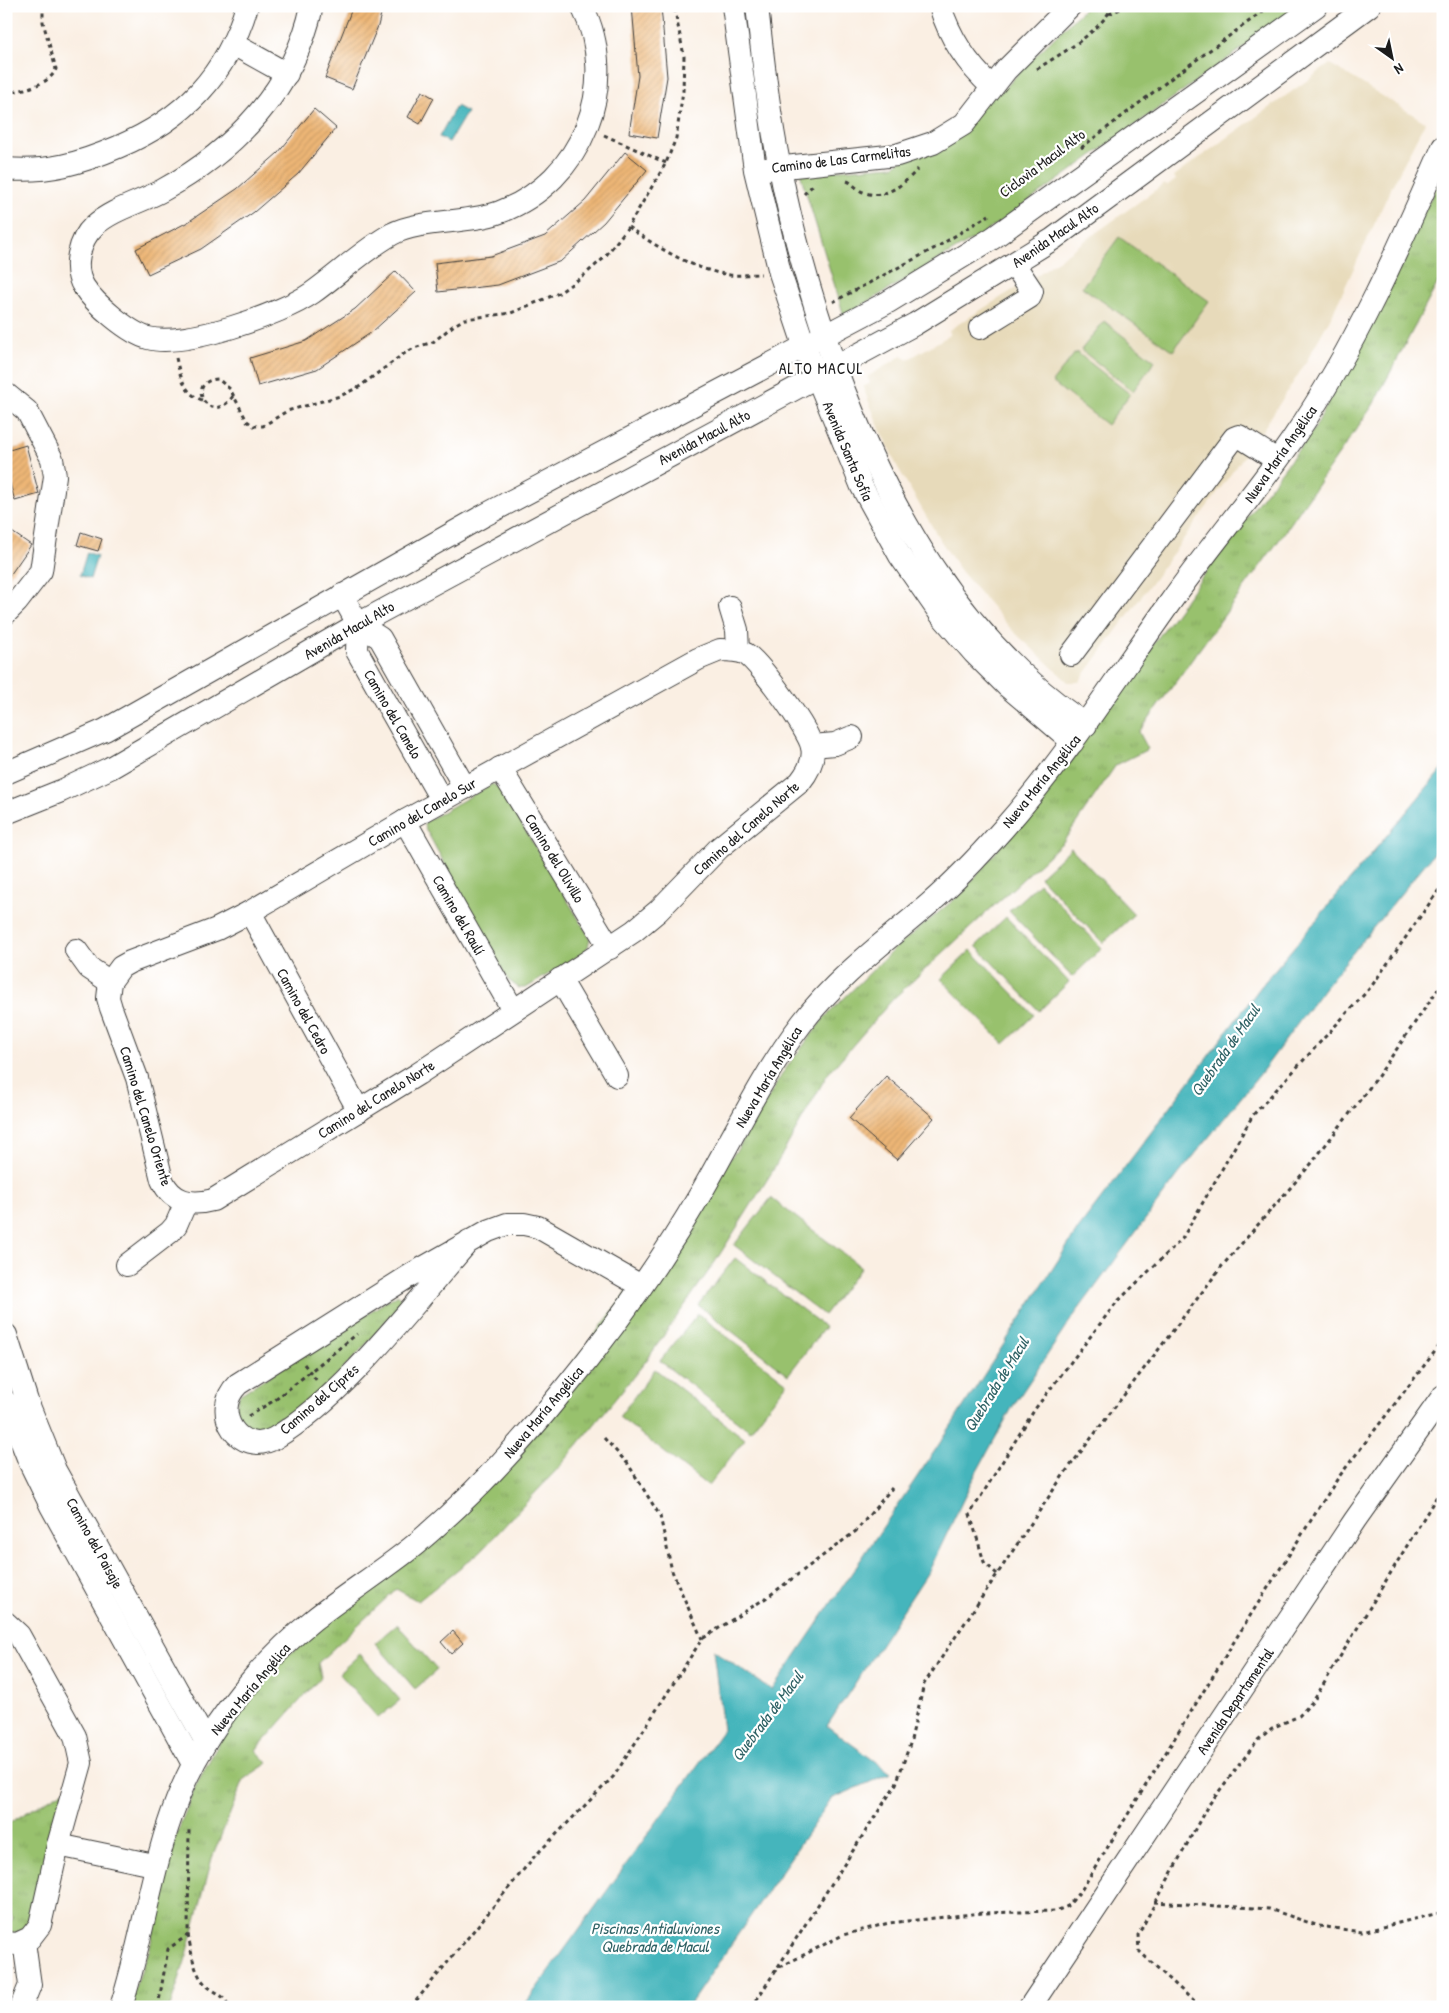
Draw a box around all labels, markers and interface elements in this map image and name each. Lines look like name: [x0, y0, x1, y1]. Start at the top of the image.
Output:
north arrow: [1366, 32, 1416, 82]
text: N: [1391, 59, 1408, 80]
street label: Ciclovìa Macul Alto: [995, 124, 1089, 202]
street label: Camino de Las Carmelitas: [770, 140, 912, 178]
street label: Avenida Macul Alto: [1008, 197, 1102, 273]
district label: ALTO MACUL: [779, 357, 863, 379]
street label: Avenida Santa Sofía: [818, 398, 878, 504]
street label: Nueva María Angélica: [1239, 401, 1321, 507]
street label: Avenida Macul Alto: [654, 404, 754, 470]
street label: Avenida Macul Alto: [300, 596, 398, 664]
street label: Camino del Canelo: [359, 665, 427, 763]
street label: Nueva María Angélica: [997, 730, 1085, 832]
street label: Camino del Canelo Sur: [364, 772, 480, 852]
street label: Camino del Canelo Norte: [688, 776, 804, 880]
street label: Camino del Olivillo: [520, 809, 590, 907]
street label: Camino del Raulí: [428, 871, 490, 959]
street label: Camino del Cedro: [272, 964, 336, 1058]
water label: Quebrada de Macul: [1185, 999, 1265, 1100]
street label: Nueva María Angélica: [730, 1022, 807, 1131]
street label: Camino del Canelo Oriente: [115, 1044, 177, 1188]
street label: Camino del Canelo Norte: [313, 1054, 439, 1144]
water label: Quebrada de Macul: [958, 1332, 1034, 1435]
street label: Camino del Ciprés: [275, 1359, 363, 1439]
street label: Nueva María Angélica: [498, 1361, 588, 1463]
street label: Camino del Paisaje: [61, 1494, 129, 1592]
street label: Nueva María Angélica: [205, 1638, 295, 1740]
street label: Avenida Departamental: [1191, 1643, 1279, 1759]
water label: Quebrada de Macul: [726, 1666, 809, 1766]
water label: Piscinas Antialuviones Quebrada de Macul: [591, 1917, 721, 1957]

